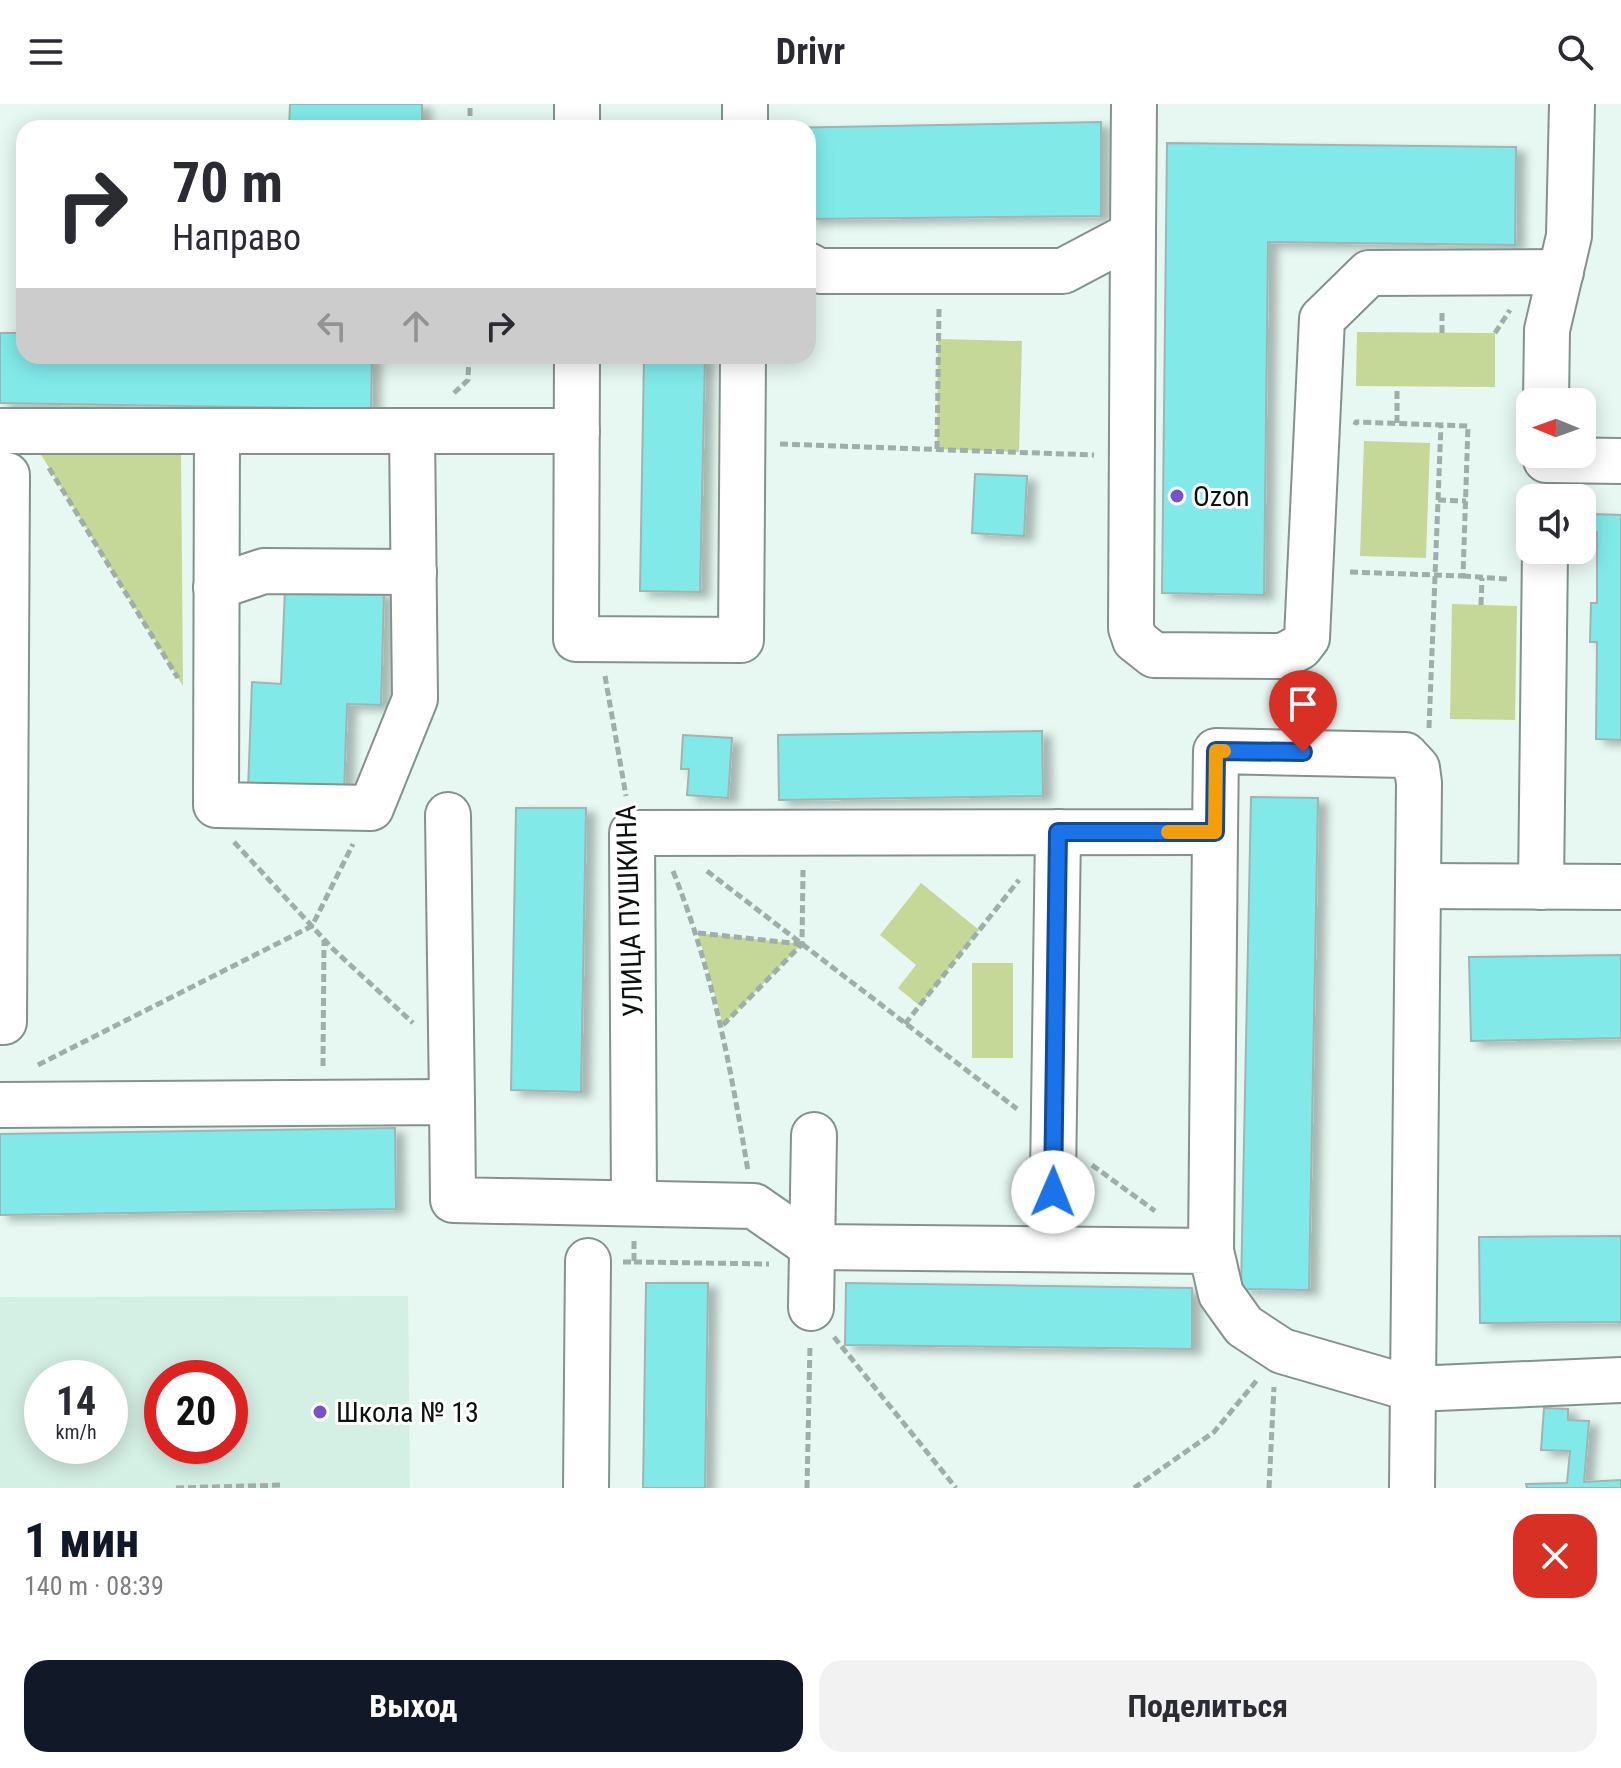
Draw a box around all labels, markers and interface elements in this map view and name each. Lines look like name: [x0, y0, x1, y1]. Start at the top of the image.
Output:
icon: menu: [24, 30, 68, 74]
icon: search: [1553, 30, 1597, 74]
text: Drivr: [776, 31, 845, 73]
text: 70 m: [172, 150, 283, 216]
icon: right: [40, 152, 144, 256]
text: Направо: [172, 217, 301, 259]
icon: left: [310, 304, 354, 348]
icon: ahead: [394, 304, 438, 348]
icon: right: [478, 304, 522, 348]
north arrow: [1516, 388, 1596, 468]
map controls: [1516, 388, 1596, 564]
place label: Ozon: [1193, 480, 1250, 513]
button: sound: [1516, 484, 1596, 564]
marker: Ozon: [1168, 487, 1186, 505]
pin: [1269, 670, 1337, 752]
icon: arrive: [1281, 682, 1325, 726]
street label: УЛИЦА ПУШКИНА: [609, 804, 650, 1018]
position arrow: [1011, 1150, 1095, 1234]
speed limit sign: 20: [144, 1360, 248, 1464]
text: 14: [56, 1378, 96, 1425]
place label: Школа № 13: [336, 1396, 479, 1429]
marker: Школа № 13: [311, 1403, 329, 1421]
text: km/h: [55, 1420, 97, 1444]
text: 1 мин: [24, 1512, 139, 1569]
button: close: [1513, 1514, 1597, 1598]
text: 140 m · 08:39: [24, 1571, 164, 1601]
button: Выход: [24, 1660, 803, 1752]
button: Поделиться: [819, 1660, 1597, 1752]

